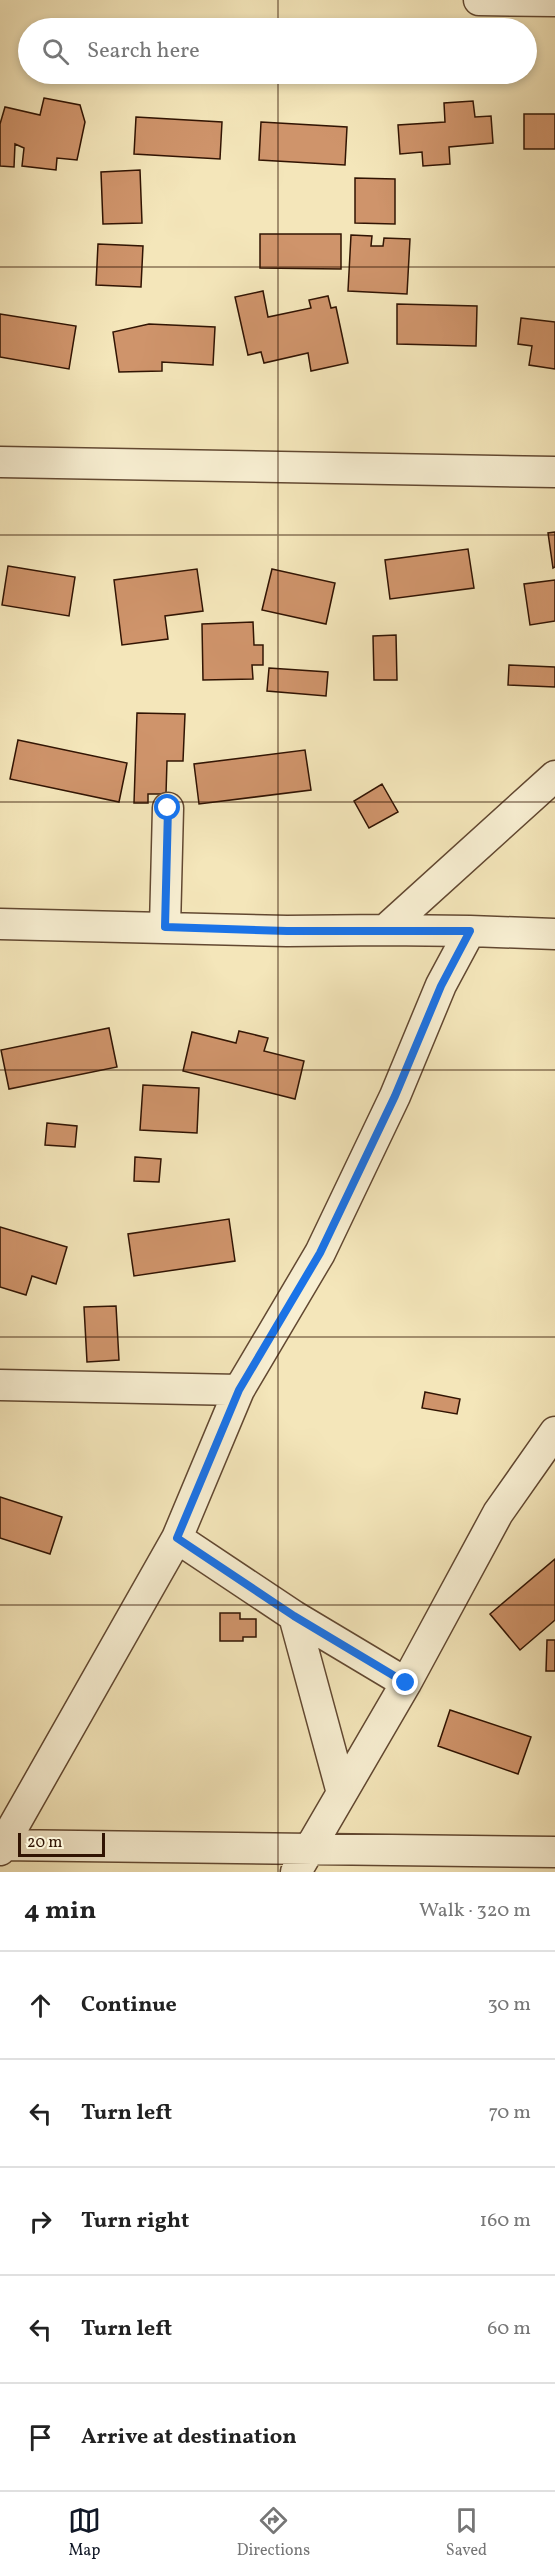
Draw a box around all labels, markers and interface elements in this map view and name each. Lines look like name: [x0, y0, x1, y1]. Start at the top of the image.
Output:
search box: [18, 18, 537, 84]
icon: search: [39, 35, 72, 68]
text: Search here: [87, 36, 200, 67]
route start: [154, 794, 180, 820]
route end: [392, 1669, 418, 1695]
scale bar: [18, 1830, 105, 1858]
text: 20 m: [27, 1832, 62, 1854]
text: 4 min: [24, 1893, 96, 1929]
text: Walk · 320 m: [419, 1897, 531, 1925]
icon: ahead: [24, 1989, 57, 2022]
text: Continue: [81, 1990, 177, 2021]
text: 30 m: [487, 1991, 531, 2019]
icon: left: [24, 2097, 57, 2130]
text: Turn left: [81, 2098, 172, 2129]
text: 70 m: [488, 2099, 531, 2127]
icon: right: [24, 2205, 57, 2238]
text: Turn right: [81, 2206, 189, 2237]
text: 160 m: [479, 2207, 531, 2235]
icon: left: [24, 2313, 57, 2346]
text: Turn left: [81, 2314, 172, 2345]
text: 60 m: [487, 2315, 531, 2343]
icon: arrive: [24, 2421, 57, 2454]
text: Arrive at destination: [81, 2422, 297, 2453]
tab: Map: [68, 2504, 101, 2562]
tab: Directions: [237, 2504, 310, 2562]
tab: Saved: [446, 2504, 487, 2562]

